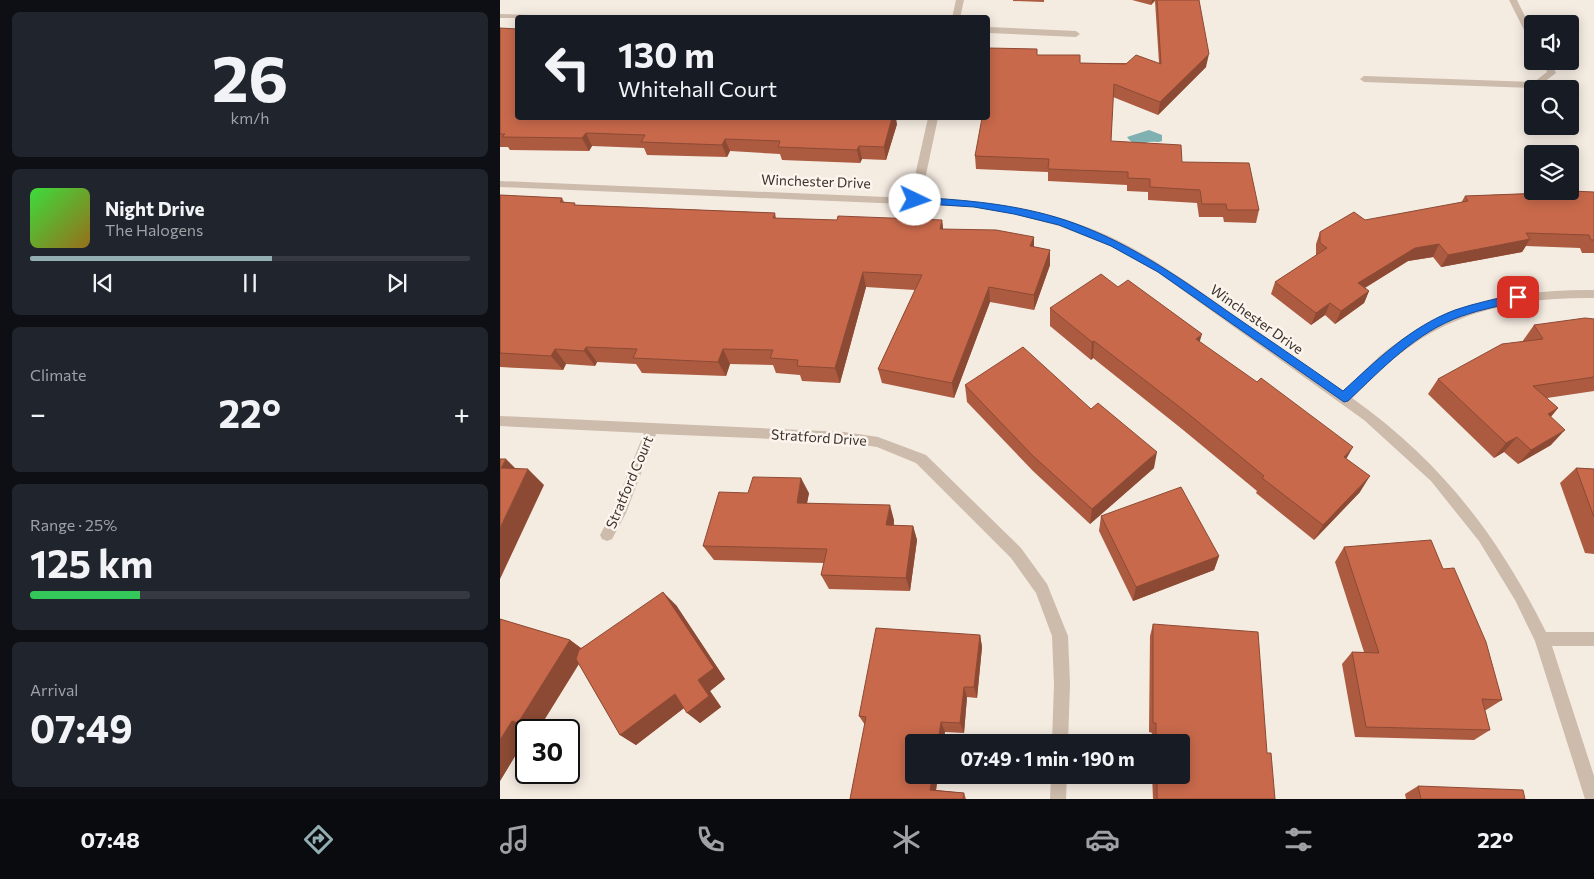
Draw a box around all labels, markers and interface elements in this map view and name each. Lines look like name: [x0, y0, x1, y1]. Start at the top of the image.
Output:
map controls: [1524, 15, 1579, 200]
button: sound: [1524, 15, 1579, 70]
text: 130 m: [618, 32, 715, 75]
icon: left: [535, 35, 600, 100]
text: 26: [212, 36, 288, 115]
text: Whitehall Court: [618, 75, 777, 102]
button: search: [1524, 80, 1579, 135]
text: km/h: [231, 108, 269, 127]
button: layers: [1524, 145, 1579, 200]
street label: Winchester Drive: [761, 171, 871, 191]
position arrow: [888, 173, 940, 225]
text: Night Drive: [105, 197, 205, 220]
text: The Halogens: [105, 220, 203, 239]
icon: previous: [89, 269, 117, 297]
icon: pause: [236, 269, 264, 297]
icon: next: [383, 269, 411, 297]
pin: [1497, 276, 1539, 318]
street label: Winchester Drive: [1207, 281, 1307, 357]
icon: arrive: [1504, 283, 1532, 311]
text: Climate: [30, 365, 86, 384]
text: 22°: [218, 389, 281, 436]
text: −: [30, 396, 46, 430]
text: +: [454, 396, 470, 430]
street label: Stratford Drive: [771, 425, 867, 449]
street label: Stratford Court: [602, 433, 656, 531]
text: Range · 25%: [30, 515, 117, 534]
text: 125 km: [30, 539, 153, 586]
text: Arrival: [30, 680, 78, 699]
text: 07:49: [30, 704, 133, 751]
speed limit sign: 30: [515, 719, 580, 784]
text: 07:49 · 1 min · 190 m: [960, 747, 1135, 770]
icon: directions: [301, 822, 336, 857]
icon: music: [497, 822, 532, 857]
icon: phone: [693, 822, 728, 857]
icon: climate: [889, 822, 924, 857]
icon: car: [1085, 822, 1120, 857]
icon: filters: [1281, 822, 1316, 857]
text: 07:48: [81, 826, 140, 853]
text: 22°: [1477, 826, 1513, 853]

